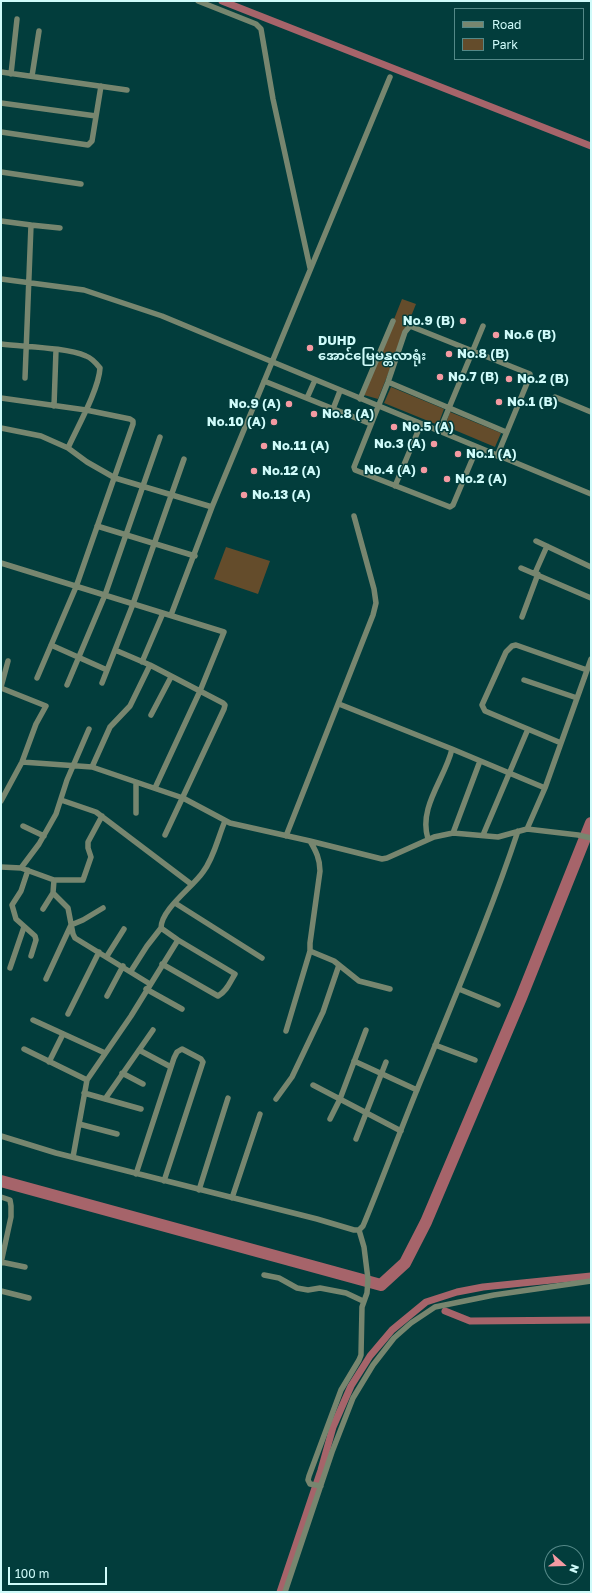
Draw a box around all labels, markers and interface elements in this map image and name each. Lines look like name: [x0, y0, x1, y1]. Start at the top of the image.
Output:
legend: [454, 8, 584, 60]
text: Road: [492, 17, 521, 32]
text: Park: [492, 37, 518, 52]
place label: No.9 (B): [403, 313, 455, 329]
marker: No.9 (B): [458, 316, 468, 326]
place label: No.6 (B): [504, 327, 556, 343]
marker: No.6 (B): [491, 330, 501, 340]
place label: DUHD အောင်မြေမန္တလာရုံး: [318, 333, 426, 364]
marker: DUHD အောင်မြေမန္တလာရုံး: [305, 343, 315, 353]
place label: No.8 (B): [457, 346, 509, 362]
marker: No.8 (B): [444, 349, 454, 359]
place label: No.7 (B): [448, 369, 499, 385]
place label: No.2 (B): [517, 371, 569, 387]
marker: No.7 (B): [435, 372, 445, 382]
marker: No.2 (B): [504, 374, 514, 384]
place label: No.1 (B): [507, 394, 558, 410]
place label: No.9 (A): [229, 396, 281, 412]
marker: No.1 (B): [494, 397, 504, 407]
marker: No.9 (A): [284, 399, 294, 409]
place label: No.8 (A): [322, 406, 374, 422]
marker: No.8 (A): [309, 409, 319, 419]
place label: No.10 (A): [207, 414, 266, 430]
marker: No.10 (A): [269, 417, 279, 427]
place label: No.5 (A): [402, 419, 454, 435]
marker: No.5 (A): [389, 422, 399, 432]
place label: No.3 (A): [374, 436, 426, 452]
place label: No.11 (A): [272, 438, 329, 454]
marker: No.3 (A): [429, 439, 439, 449]
marker: No.11 (A): [259, 441, 269, 451]
place label: No.1 (A): [466, 446, 517, 462]
marker: No.1 (A): [453, 449, 463, 459]
place label: No.4 (A): [364, 462, 416, 478]
place label: No.12 (A): [262, 463, 321, 479]
marker: No.4 (A): [419, 465, 429, 475]
marker: No.12 (A): [249, 466, 259, 476]
place label: No.2 (A): [455, 471, 507, 487]
marker: No.2 (A): [442, 474, 452, 484]
place label: No.13 (A): [252, 487, 311, 503]
marker: No.13 (A): [239, 490, 249, 500]
north arrow: [544, 1545, 584, 1585]
scale bar: [10, 1559, 109, 1585]
text: N: [567, 1563, 582, 1575]
text: 100 m: [15, 1566, 49, 1581]

